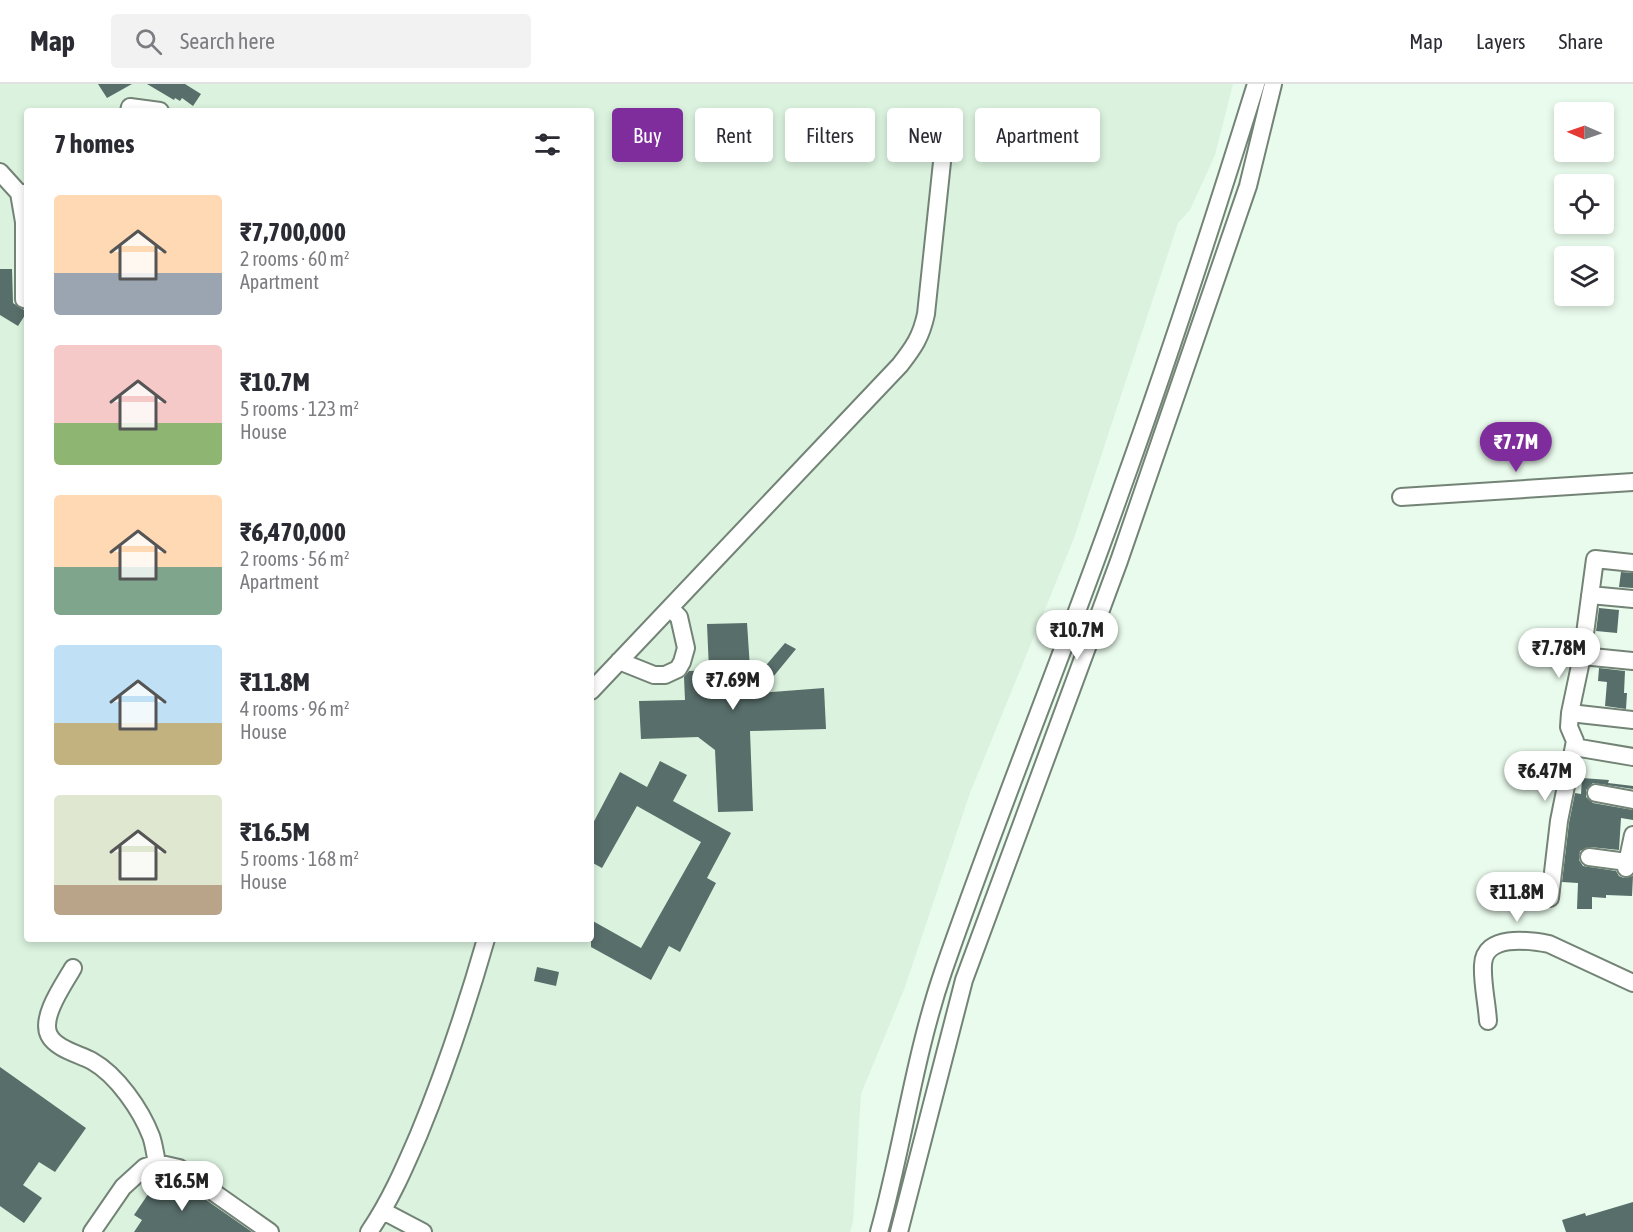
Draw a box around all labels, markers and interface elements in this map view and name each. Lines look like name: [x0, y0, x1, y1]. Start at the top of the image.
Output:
search box: [111, 14, 531, 68]
text: Map: [30, 25, 75, 57]
icon: search: [132, 25, 165, 58]
text: Search here: [180, 28, 275, 54]
text: Map: [1409, 29, 1443, 53]
text: Layers: [1476, 29, 1526, 53]
text: Share: [1559, 29, 1603, 53]
north arrow: [1554, 102, 1614, 162]
map controls: [1554, 102, 1614, 306]
chip: Buy: [612, 108, 683, 162]
chip: Rent: [695, 108, 773, 162]
chip: Filters: [785, 108, 875, 162]
chip: New: [887, 108, 963, 162]
chip: Apartment: [975, 108, 1100, 162]
icon: filters: [531, 128, 564, 161]
text: 7 homes: [54, 129, 134, 159]
button: locate: [1554, 174, 1614, 234]
text: ₹7,700,000: [240, 217, 346, 247]
icon: home: [102, 219, 174, 291]
button: layers: [1554, 246, 1614, 306]
text: 2 rooms · 60 m²: [240, 247, 350, 270]
text: Apartment: [240, 270, 319, 293]
text: ₹10.7M: [240, 367, 310, 397]
icon: home: [102, 369, 174, 441]
text: 5 rooms · 123 m²: [240, 397, 359, 420]
text: House: [240, 420, 287, 443]
pin: ₹7.7M: [1474, 422, 1558, 473]
text: ₹7.7M: [1494, 430, 1538, 453]
text: ₹6,470,000: [240, 517, 346, 547]
icon: home: [102, 519, 174, 591]
text: 2 rooms · 56 m²: [240, 547, 350, 570]
text: Apartment: [240, 570, 319, 593]
pin: ₹10.7M: [1028, 610, 1126, 661]
text: ₹10.7M: [1050, 618, 1104, 641]
pin: ₹7.78M: [1510, 628, 1608, 679]
text: ₹7.78M: [1532, 636, 1586, 659]
pin: ₹7.69M: [684, 660, 782, 711]
text: ₹11.8M: [240, 667, 310, 697]
text: ₹7.69M: [706, 668, 760, 691]
icon: home: [102, 669, 174, 741]
text: 4 rooms · 96 m²: [240, 697, 350, 720]
text: House: [240, 720, 287, 743]
pin: ₹6.47M: [1496, 751, 1594, 802]
text: ₹6.47M: [1518, 759, 1572, 782]
text: ₹16.5M: [240, 817, 310, 847]
icon: home: [102, 819, 174, 891]
text: 5 rooms · 168 m²: [240, 847, 359, 870]
text: House: [240, 870, 287, 893]
pin: ₹11.8M: [1468, 872, 1566, 923]
text: ₹11.8M: [1490, 880, 1544, 903]
pin: ₹16.5M: [133, 1161, 231, 1212]
text: ₹16.5M: [155, 1169, 209, 1192]

